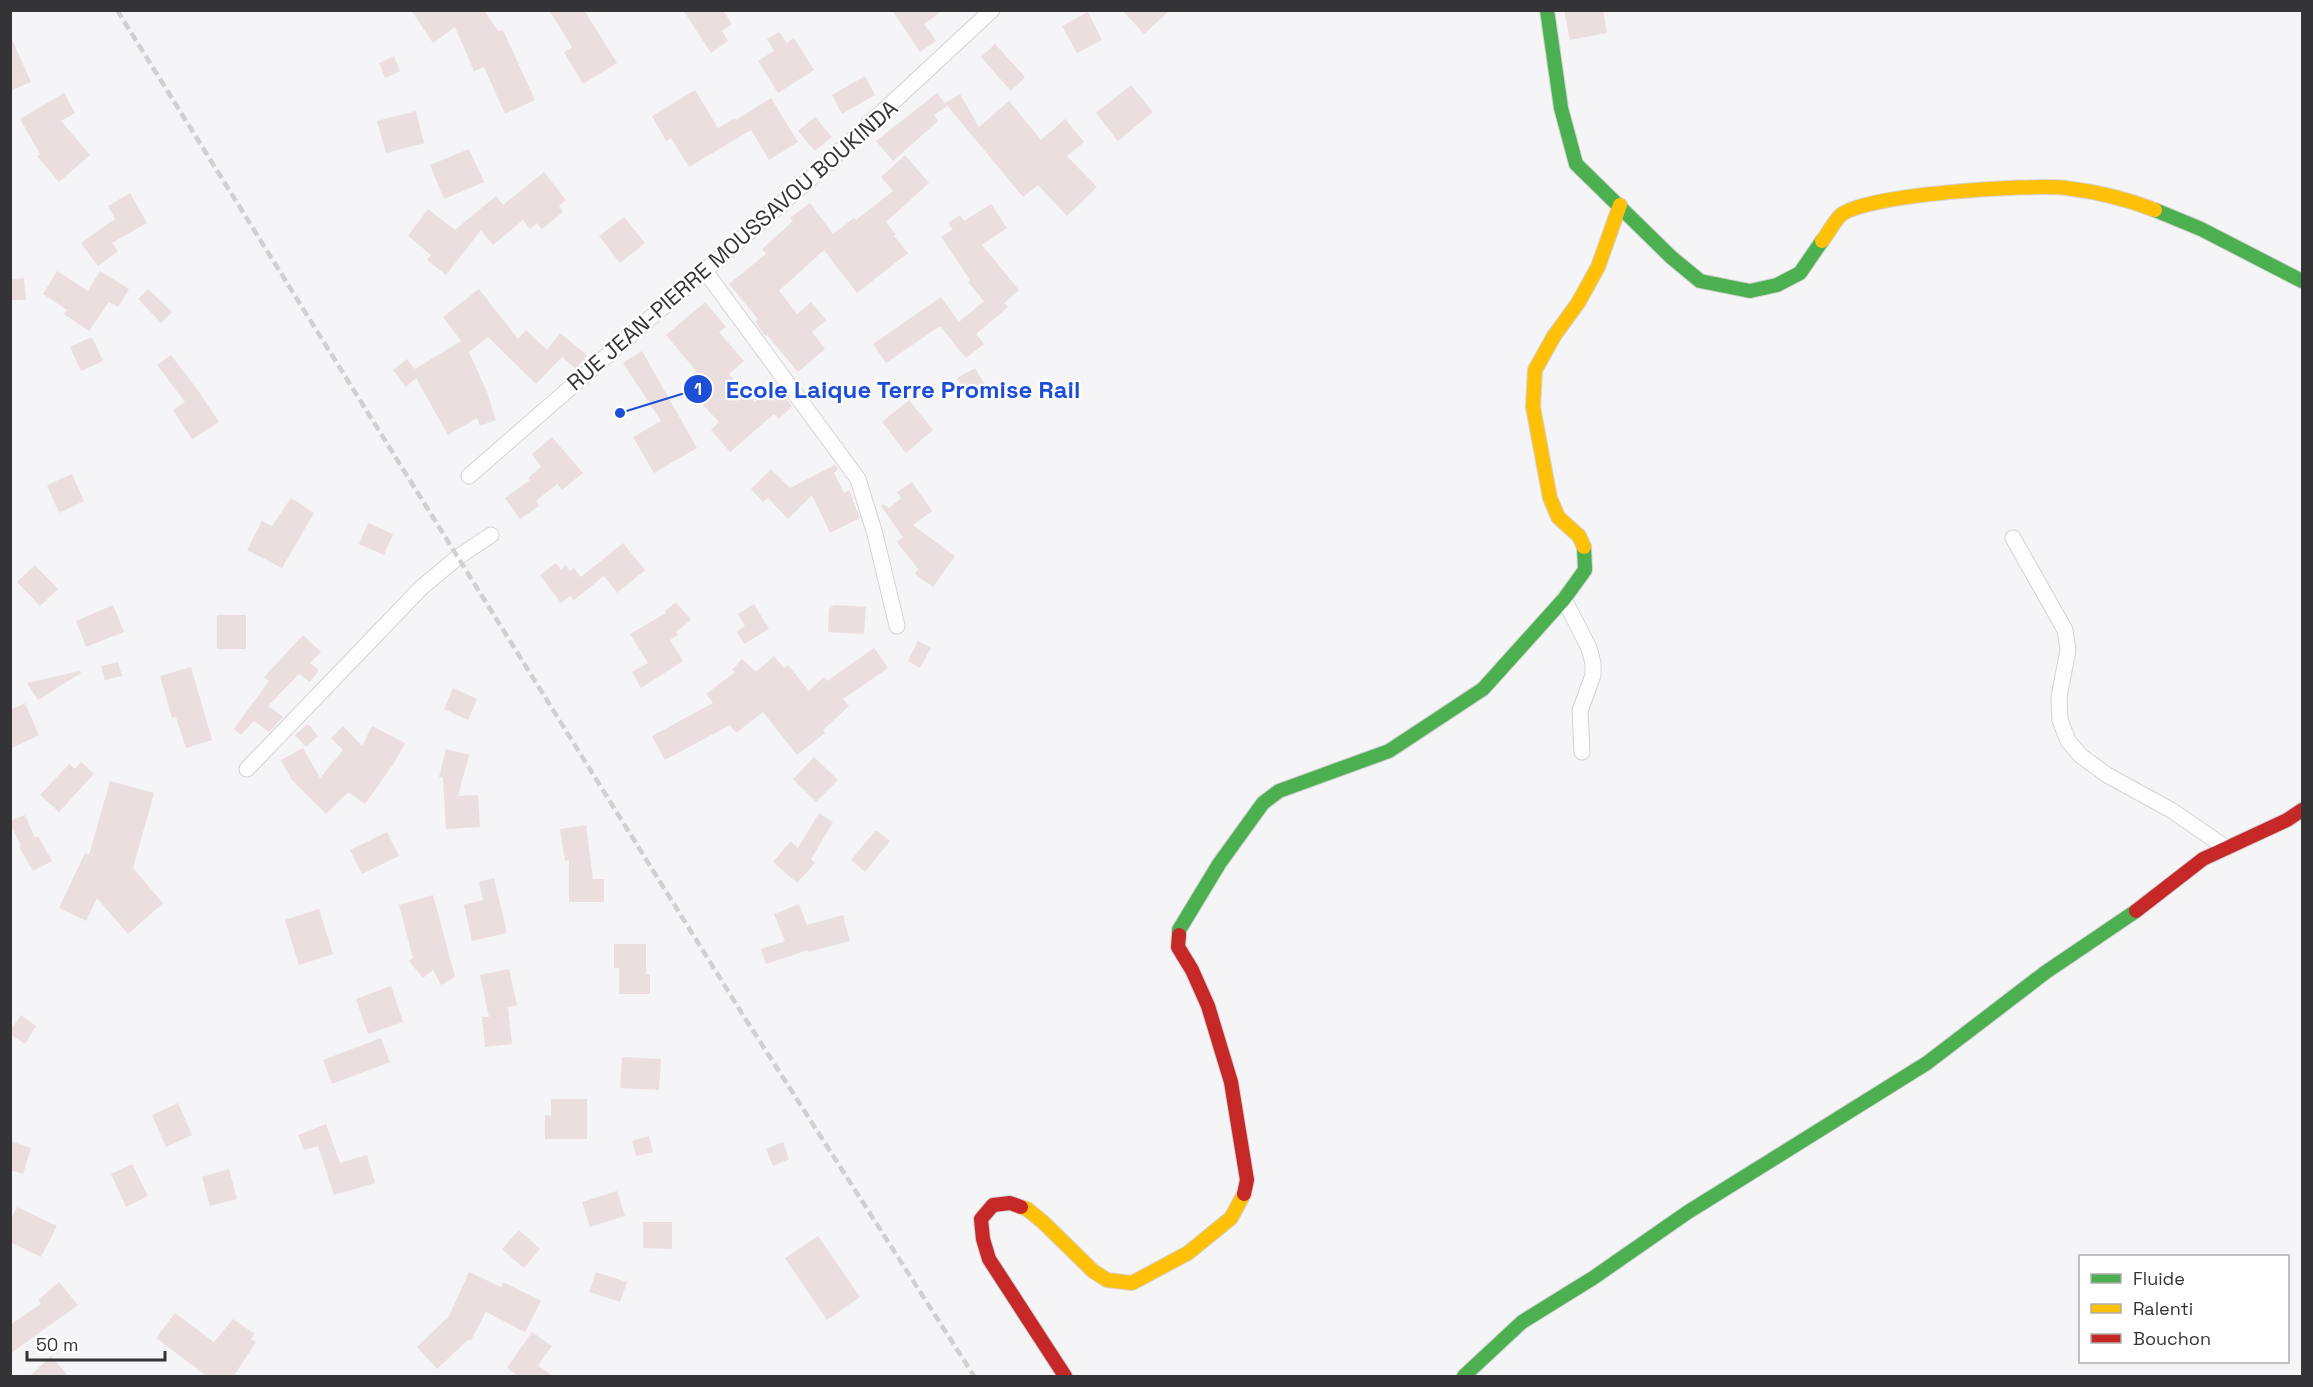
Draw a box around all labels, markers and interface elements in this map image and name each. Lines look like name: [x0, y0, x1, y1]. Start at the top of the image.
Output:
street label: RUE JEAN-PIERRE MOUSSAVOU BOUKINDA: [561, 94, 903, 396]
callout: Ecole Laique Terre Promise Rail: [683, 368, 1093, 410]
text: Ecole Laique Terre Promise Rail: [726, 374, 1080, 405]
text: 1: [694, 377, 702, 400]
legend: [2079, 1255, 2289, 1363]
text: Fluide: [2133, 1267, 2185, 1290]
text: Ralenti: [2133, 1297, 2193, 1320]
scale bar: [27, 1324, 165, 1362]
text: Bouchon: [2133, 1327, 2211, 1350]
text: 50 m: [36, 1333, 78, 1356]

